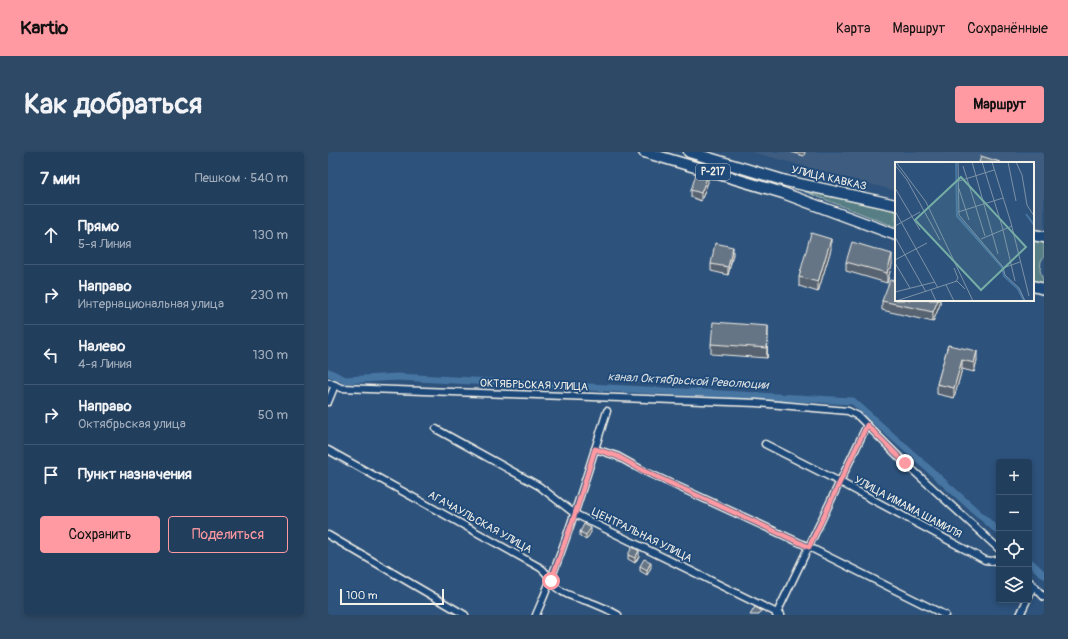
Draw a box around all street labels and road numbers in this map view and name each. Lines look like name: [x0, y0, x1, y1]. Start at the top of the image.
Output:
street label: УЛИЦА КАВКАЗ: [790, 163, 868, 193]
road number: Р-217: [696, 164, 730, 180]
street label: ОКТЯБРЬСКАЯ УЛИЦА: [480, 377, 588, 393]
street label: УЛИЦА ИМАМА ШАМИЛЯ: [852, 473, 964, 541]
street label: АГАЧАУЛЬСКАЯ УЛИЦА: [426, 488, 534, 556]
street label: ЦЕНТРАЛЬНАЯ УЛИЦА: [590, 505, 694, 565]

